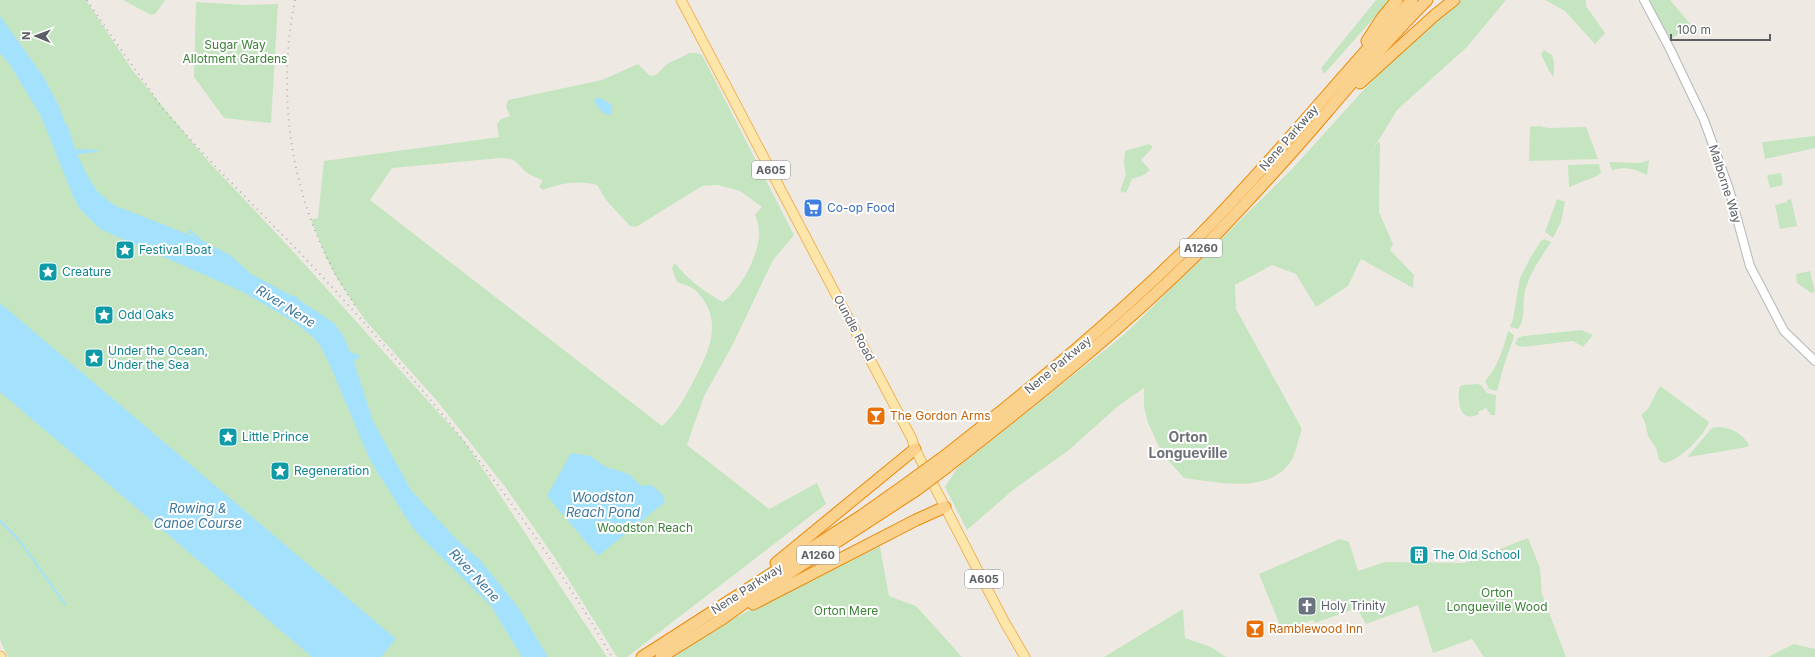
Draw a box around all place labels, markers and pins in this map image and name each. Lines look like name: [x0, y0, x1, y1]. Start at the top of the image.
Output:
supermarket icon: Co-op Food: [802, 197, 824, 219]
place label: Co-op Food: [827, 200, 895, 215]
place icon: Festival Boat: [114, 239, 136, 261]
place label: Festival Boat: [139, 242, 211, 257]
place icon: Creature: [37, 261, 59, 283]
place label: Creature: [62, 264, 111, 279]
place icon: Odd Oaks: [93, 304, 115, 326]
place label: Odd Oaks: [118, 307, 174, 322]
place label: Under the Ocean, Under the Sea: [108, 343, 208, 372]
place icon: Under the Ocean, Under the Sea: [83, 347, 105, 369]
bar icon: The Gordon Arms: [865, 405, 887, 427]
place label: The Gordon Arms: [890, 408, 991, 423]
place icon: Little Prince: [217, 426, 239, 448]
place label: Little Prince: [242, 429, 309, 444]
place icon: Regeneration: [269, 460, 291, 482]
place label: Regeneration: [294, 463, 369, 478]
building icon: The Old School: [1408, 544, 1430, 566]
place label: The Old School: [1433, 547, 1520, 562]
church icon: Holy Trinity: [1296, 595, 1318, 617]
place label: Holy Trinity: [1321, 598, 1386, 613]
bar icon: Ramblewood Inn: [1244, 618, 1266, 640]
place label: Ramblewood Inn: [1269, 621, 1363, 636]

